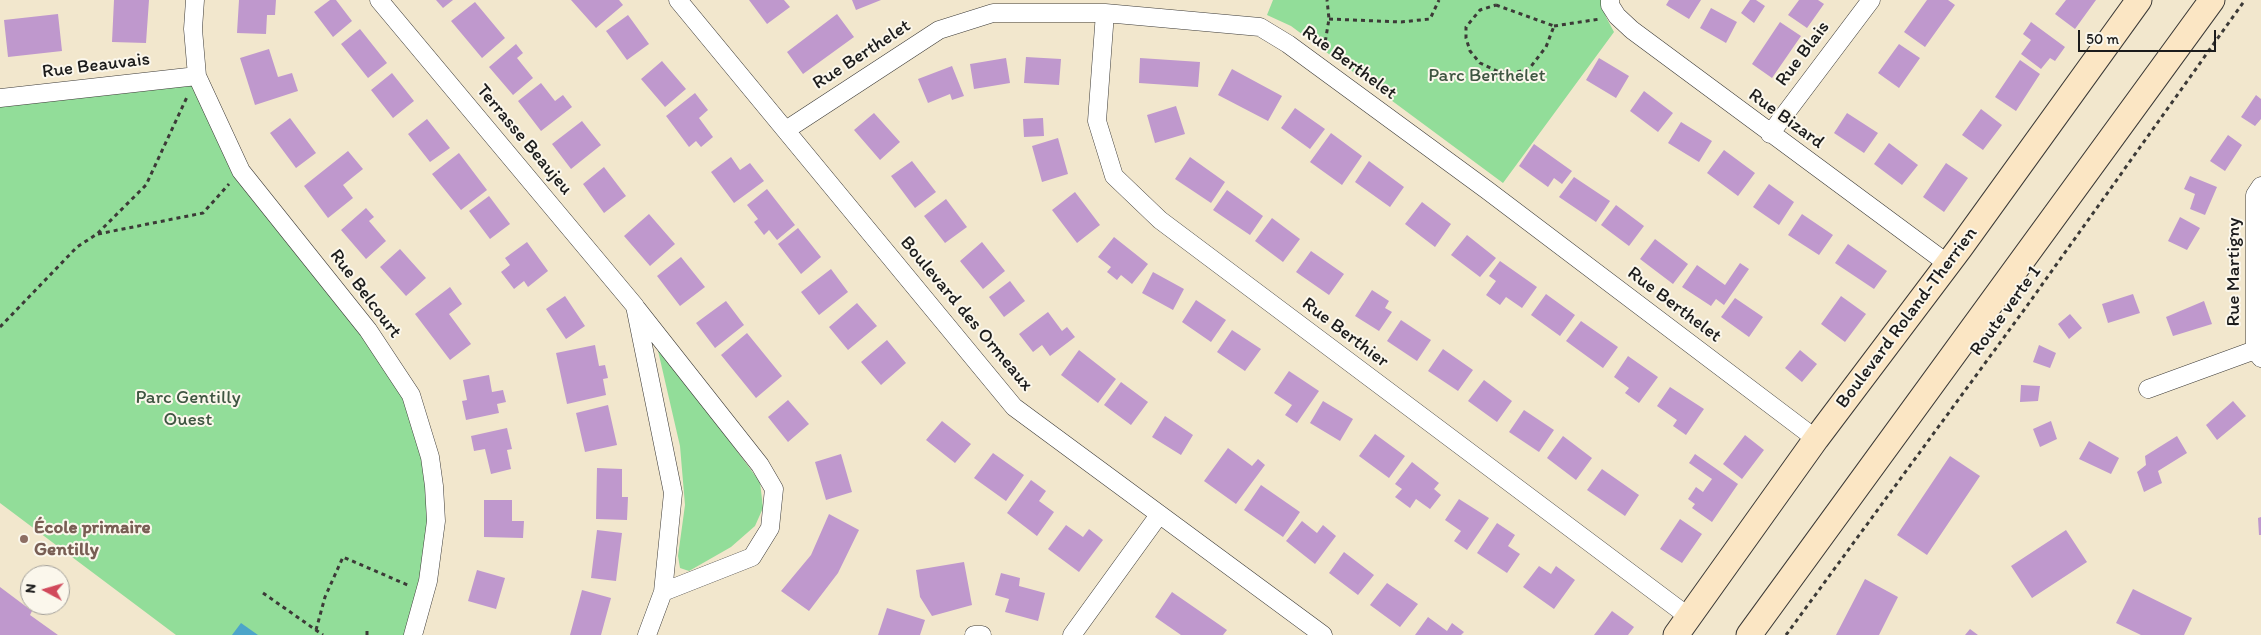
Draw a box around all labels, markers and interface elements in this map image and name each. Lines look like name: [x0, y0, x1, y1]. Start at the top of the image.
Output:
street label: Rue Berthelet: [809, 15, 915, 95]
street label: Rue Blais: [1771, 17, 1835, 91]
scale bar: [2081, 20, 2218, 52]
street label: Rue Berthelet: [1297, 21, 1401, 105]
text: 50 m: [2086, 30, 2119, 48]
street label: Rue Beauvais: [41, 48, 151, 84]
park label: Parc Berthelet: [1428, 65, 1546, 87]
street label: Terrasse Beaujeu: [471, 80, 577, 200]
street label: Rue Bizard: [1744, 84, 1828, 154]
street label: Rue Martigny: [2223, 217, 2245, 327]
street label: Boulevard Roland-Therrien: [1831, 223, 1983, 413]
street label: Boulevard des Ormeaux: [895, 232, 1037, 396]
street label: Rue Belcourt: [324, 245, 406, 343]
street label: Route verte 1: [1966, 261, 2046, 361]
street label: Rue Berthelet: [1622, 262, 1726, 348]
street label: Rue Berthier: [1297, 293, 1393, 373]
park label: Parc Gentilly Ouest: [135, 387, 241, 431]
place label: École primaire Gentilly: [34, 517, 151, 561]
marker: École primaire Gentilly: [18, 533, 30, 545]
north arrow: [20, 565, 70, 615]
text: N: [22, 583, 40, 594]

